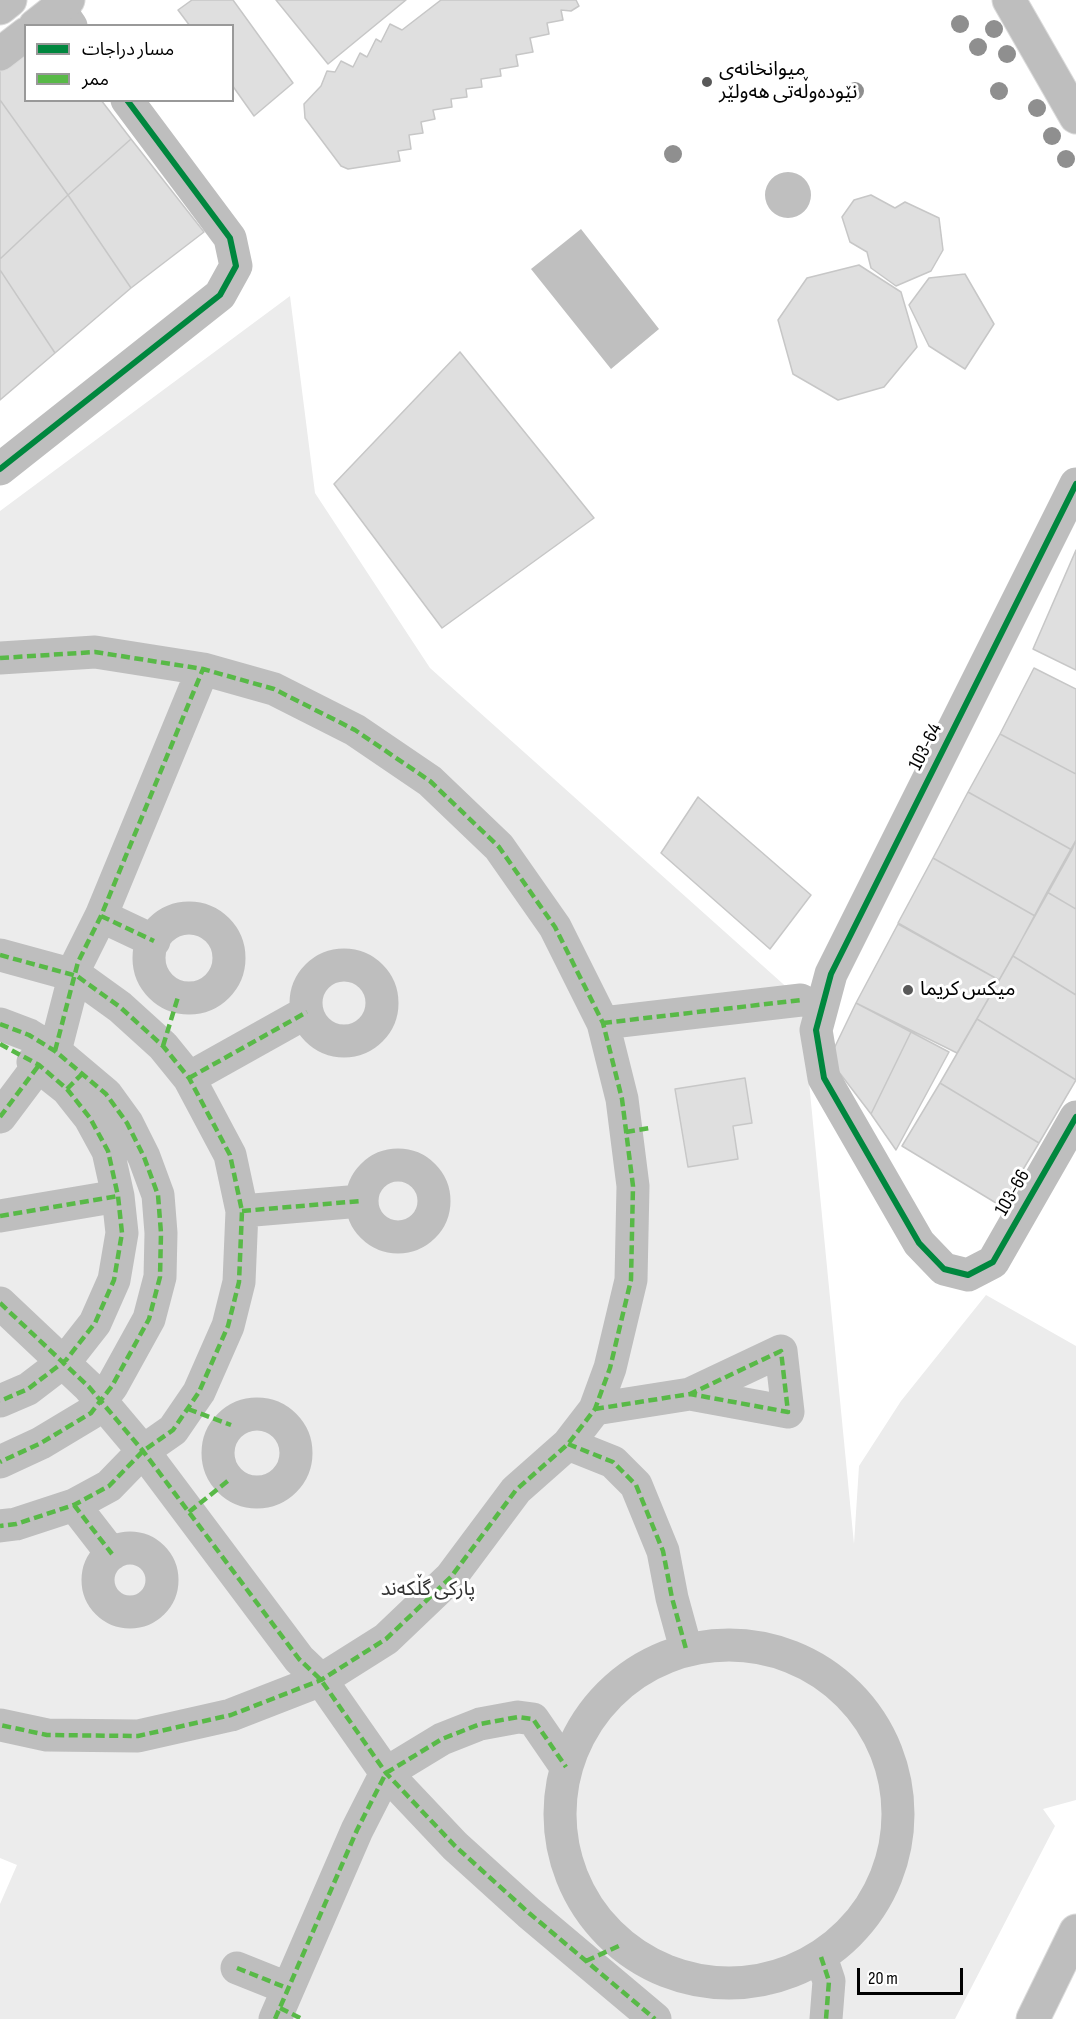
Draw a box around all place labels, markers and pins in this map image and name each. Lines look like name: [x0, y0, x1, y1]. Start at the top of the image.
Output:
place label: میوانخانەی نێودەوڵەتی هەولێر: [719, 58, 857, 105]
marker: میوانخانەی نێودەوڵەتی هەولێر: [700, 75, 714, 89]
place label: ميكس كريما: [920, 978, 1016, 1002]
marker: ميكس كريما: [901, 983, 915, 997]

